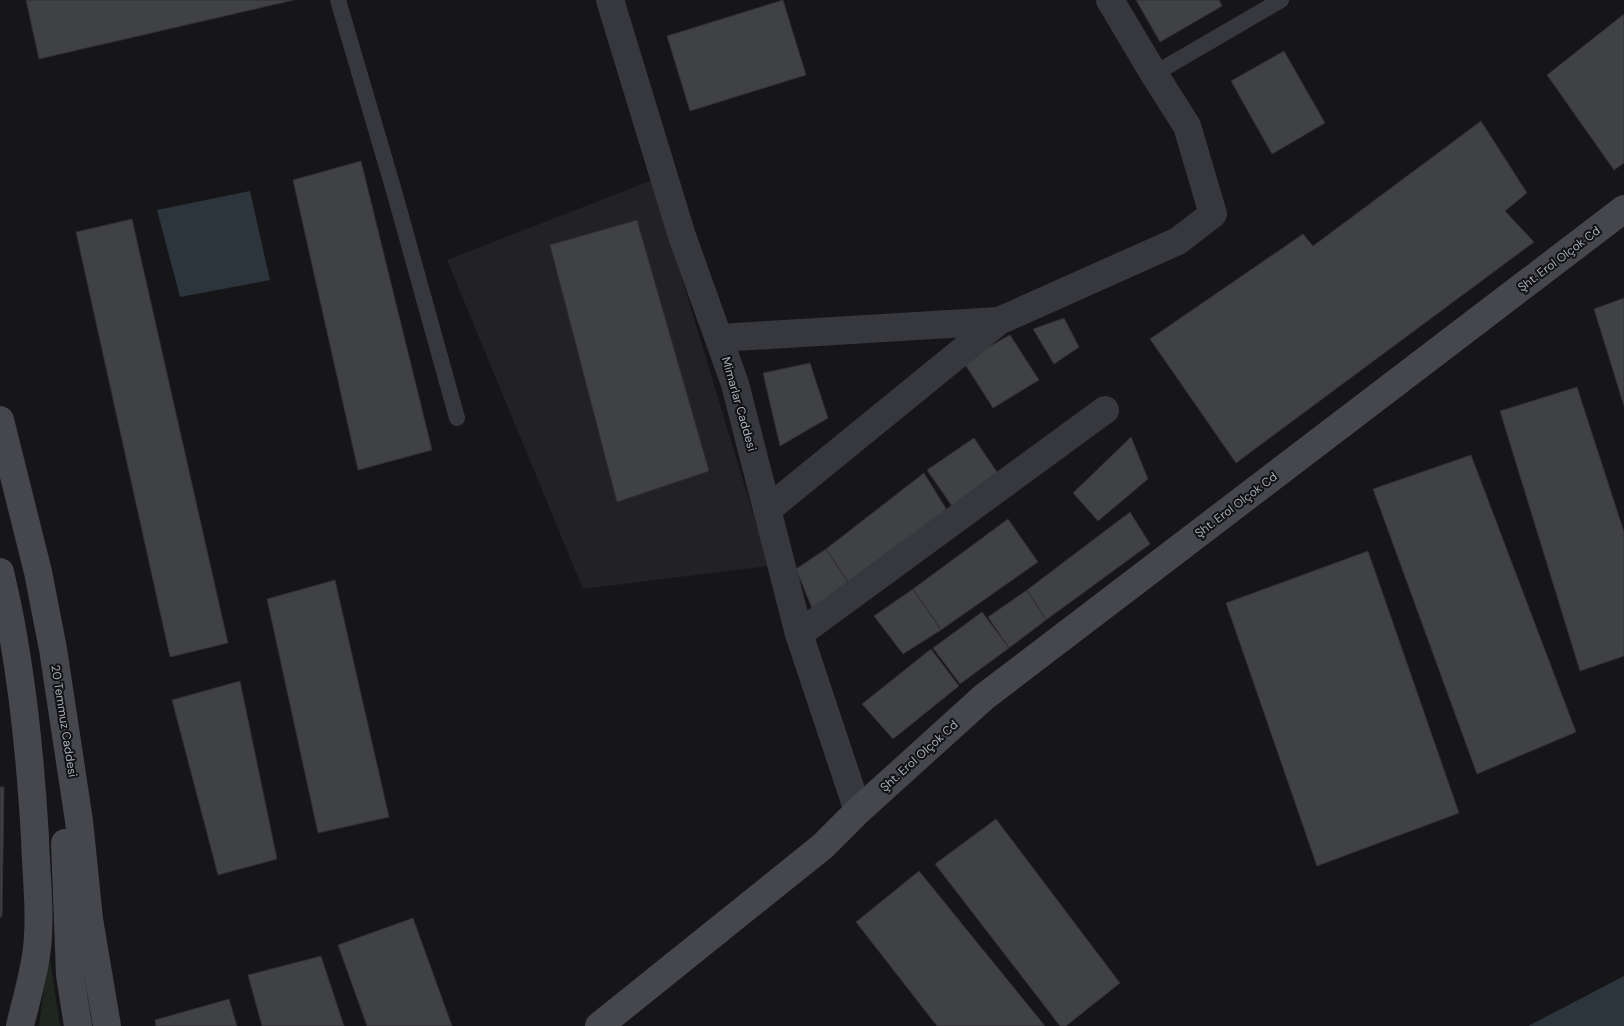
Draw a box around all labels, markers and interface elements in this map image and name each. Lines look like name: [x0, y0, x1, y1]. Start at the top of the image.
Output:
street label: Şht. Erol Olçok Cd: [1514, 223, 1604, 295]
street label: Mimarlar Caddesi: [718, 355, 760, 453]
street label: Şht. Erol Olçok Cd: [1191, 469, 1281, 541]
street label: 20 Temmuz Caddesi: [47, 664, 81, 778]
street label: Şht. Erol Olçok Cd: [877, 717, 961, 795]

